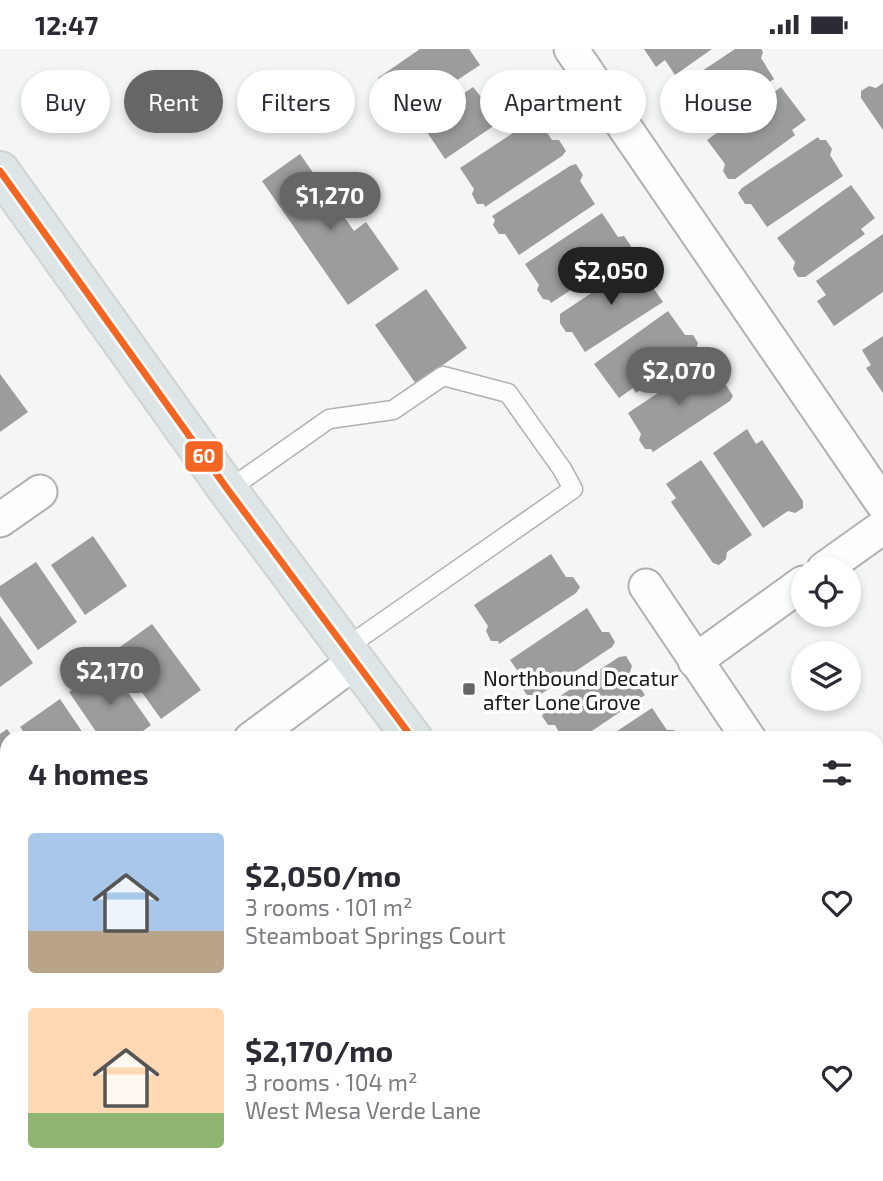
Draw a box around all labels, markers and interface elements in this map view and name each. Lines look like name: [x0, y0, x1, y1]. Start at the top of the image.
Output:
text: 12:47: [35, 9, 98, 40]
chip: Buy: [21, 70, 110, 133]
chip: Rent: [124, 70, 223, 133]
chip: Filters: [237, 70, 355, 133]
chip: New: [369, 70, 466, 133]
chip: Apartment: [480, 70, 646, 133]
chip: House: [660, 70, 777, 133]
pin: $1,270: [273, 173, 387, 232]
text: $1,270: [296, 181, 364, 209]
pin: $2,050: [554, 247, 668, 307]
text: $2,050: [574, 256, 648, 284]
pin: $2,070: [622, 347, 736, 407]
text: $2,070: [642, 356, 716, 384]
line badge: 60: [184, 440, 224, 473]
text: 60: [192, 444, 216, 467]
map controls: [791, 557, 861, 711]
button: locate: [791, 557, 861, 627]
button: layers: [791, 641, 861, 711]
pin: $2,170: [53, 647, 167, 707]
text: $2,170: [76, 656, 144, 684]
place label: Northbound Decatur after Lone Grove: [483, 665, 679, 714]
marker: Northbound Decatur after Lone Grove: [461, 681, 477, 697]
icon: filters: [818, 754, 856, 792]
text: 4 homes: [28, 755, 149, 791]
text: $2,050/mo: [245, 857, 401, 893]
icon: home: [84, 861, 168, 945]
icon: heart: [818, 884, 856, 922]
text: 3 rooms · 101 m²: [245, 893, 412, 921]
text: Steamboat Springs Court: [245, 921, 506, 949]
text: $2,170/mo: [245, 1032, 393, 1068]
icon: home: [84, 1036, 168, 1120]
icon: heart: [818, 1059, 856, 1097]
text: 3 rooms · 104 m²: [245, 1068, 417, 1096]
text: West Mesa Verde Lane: [245, 1096, 481, 1124]

